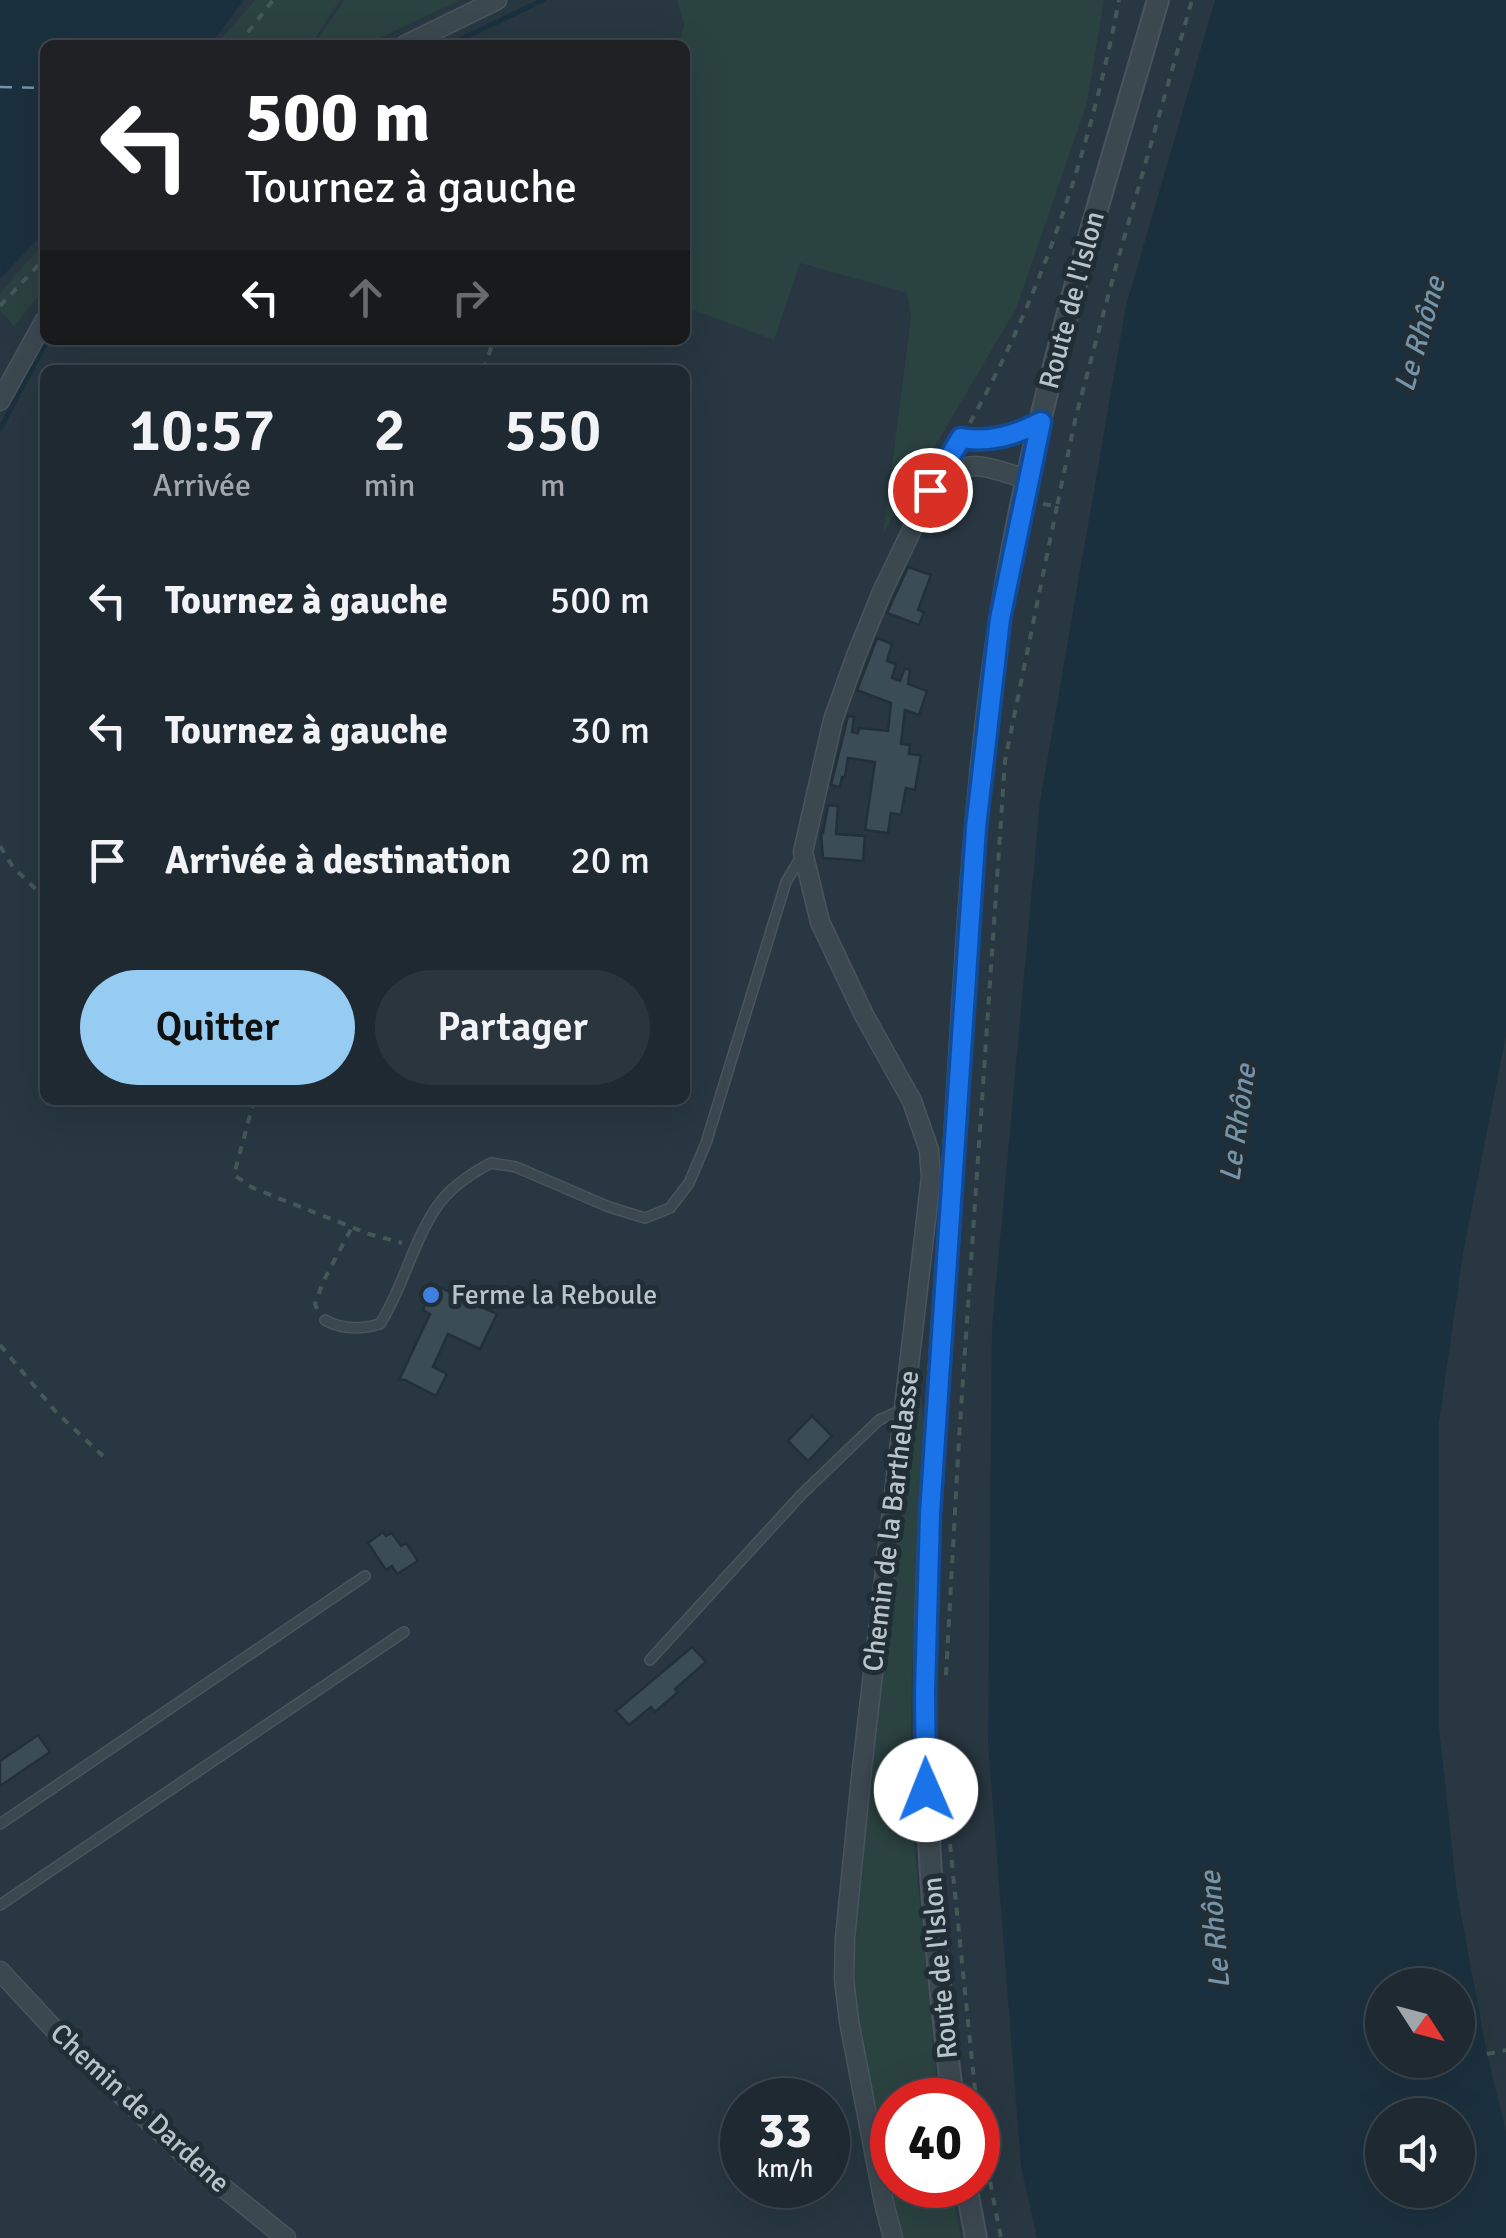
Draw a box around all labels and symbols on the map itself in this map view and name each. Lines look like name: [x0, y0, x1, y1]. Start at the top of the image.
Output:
street label: Route de l'Islon: [1032, 207, 1112, 393]
water label: Le Rhône: [1386, 270, 1455, 396]
pin: [888, 448, 973, 533]
water label: Le Rhône: [1211, 1060, 1265, 1184]
place label: Ferme la Reboule: [451, 1278, 657, 1312]
marker: Ferme la Reboule: [420, 1284, 442, 1306]
street label: Chemin de la Barthelasse: [856, 1368, 926, 1674]
position arrow: [874, 1738, 978, 1842]
water label: Le Rhône: [1191, 1868, 1239, 1990]
street label: Route de l'Islon: [915, 1876, 965, 2060]
north arrow: [1365, 1968, 1475, 2078]
street label: Chemin de Dardene: [43, 2016, 237, 2200]
speed limit sign: 40: [870, 2078, 1000, 2208]

